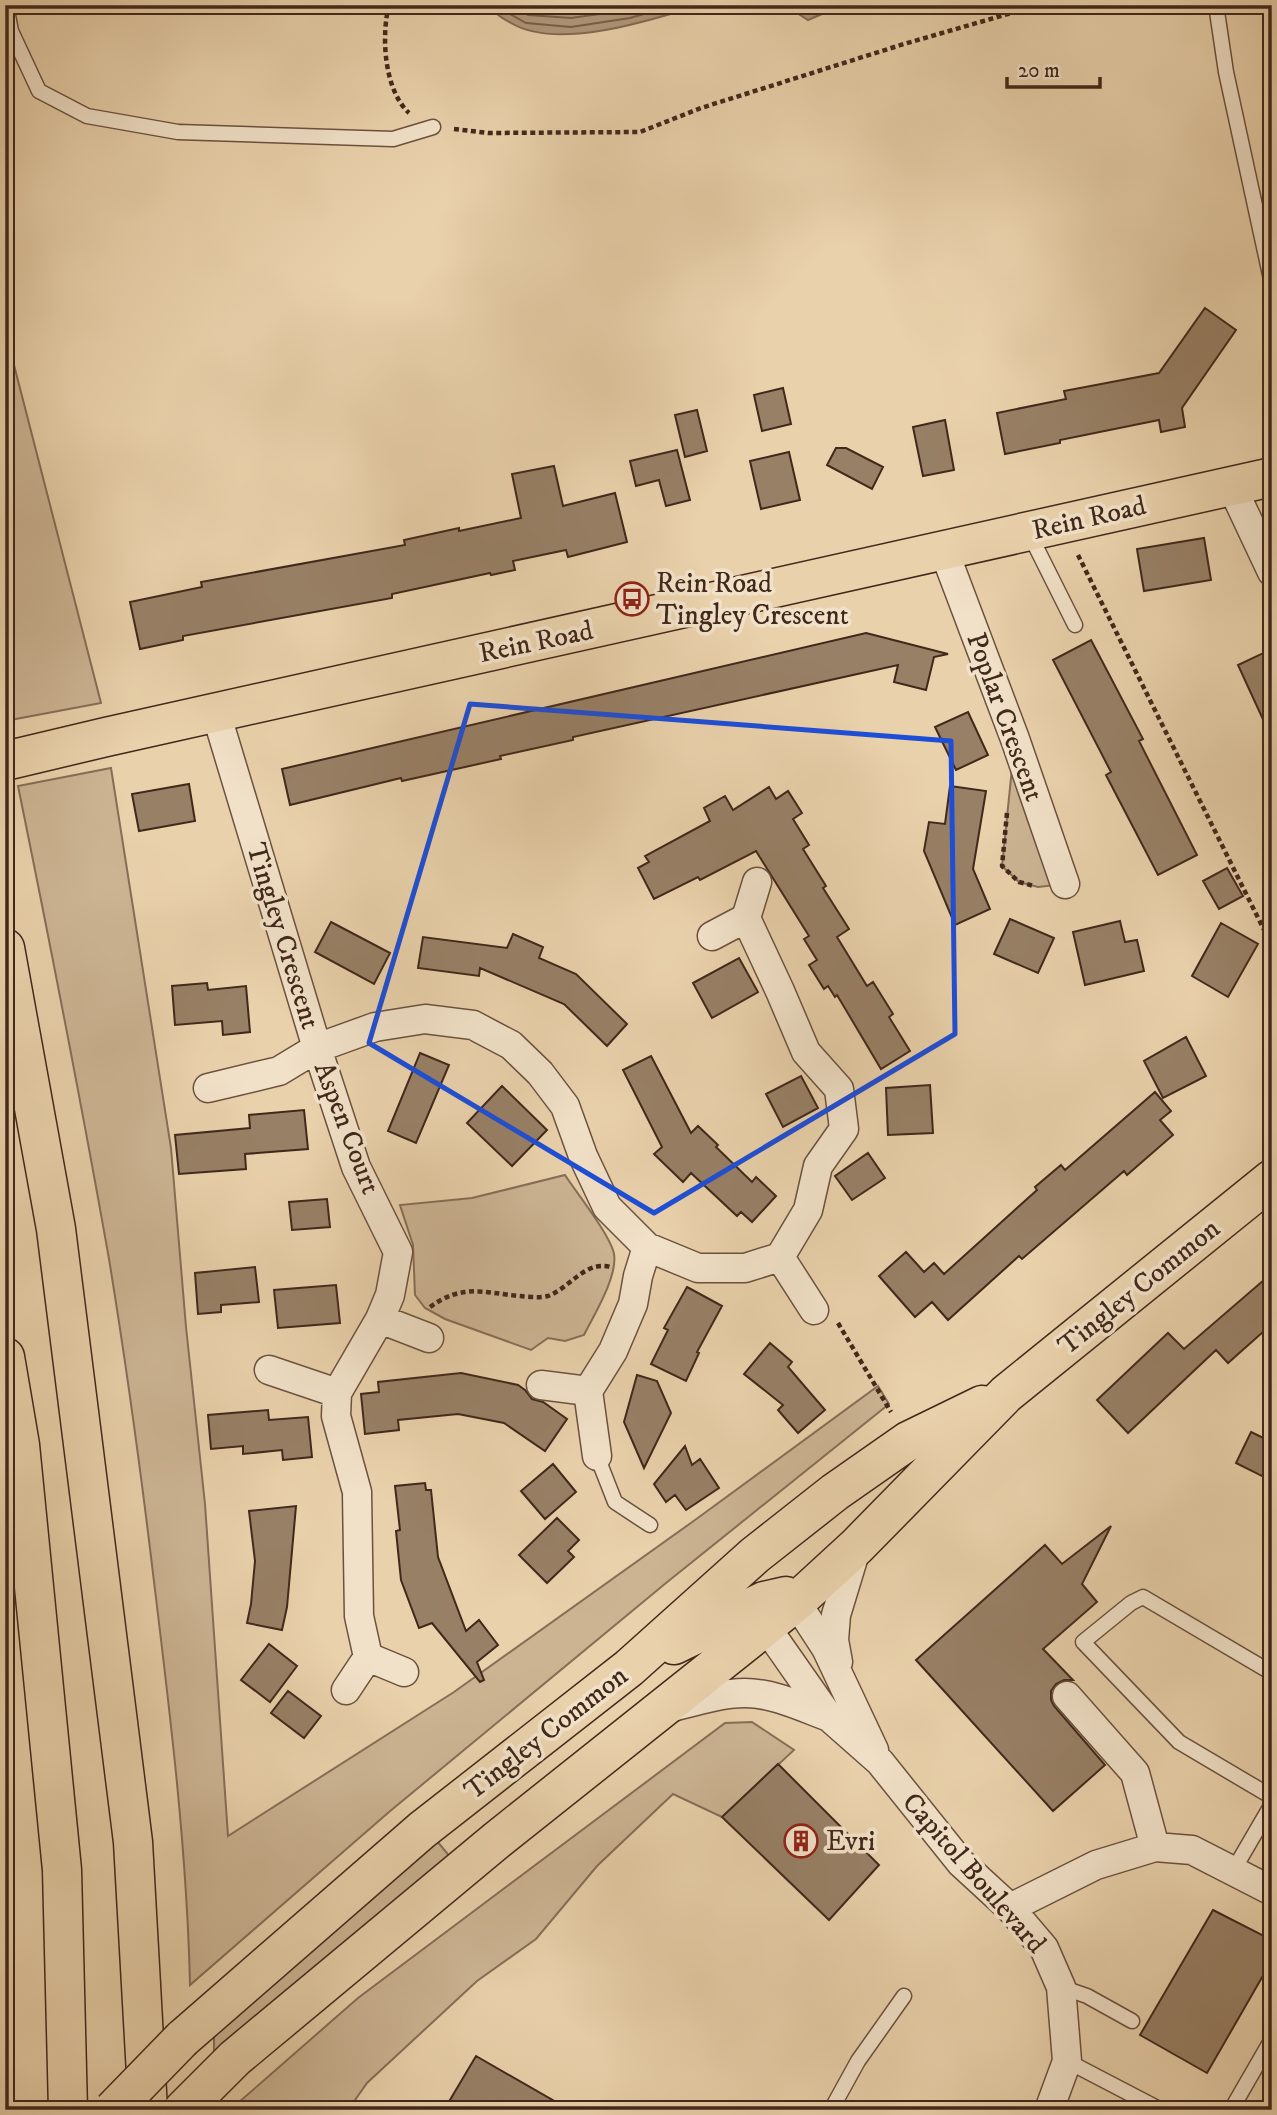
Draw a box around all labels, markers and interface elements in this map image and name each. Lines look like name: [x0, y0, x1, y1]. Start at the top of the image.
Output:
scale bar: [1007, 46, 1100, 90]
text: 20 m: [1018, 58, 1060, 84]
street label: Rein Road: [1029, 488, 1149, 548]
place label: Rein Road Tingley Crescent: [656, 566, 849, 633]
bus stop icon: Rein Road Tingley Crescent: [613, 580, 651, 618]
street label: Rein Road: [476, 613, 596, 671]
street label: Poplar Crescent: [958, 628, 1052, 806]
street label: Tingley Crescent: [238, 839, 328, 1033]
street label: Aspen Court: [306, 1057, 388, 1199]
street label: Tingley Common: [1051, 1211, 1227, 1363]
street label: Tingley Common: [457, 1658, 635, 1808]
street label: Capitol Boulevard: [895, 1785, 1053, 1961]
building icon: Evri: [782, 1822, 820, 1860]
place label: Evri: [826, 1824, 875, 1859]

